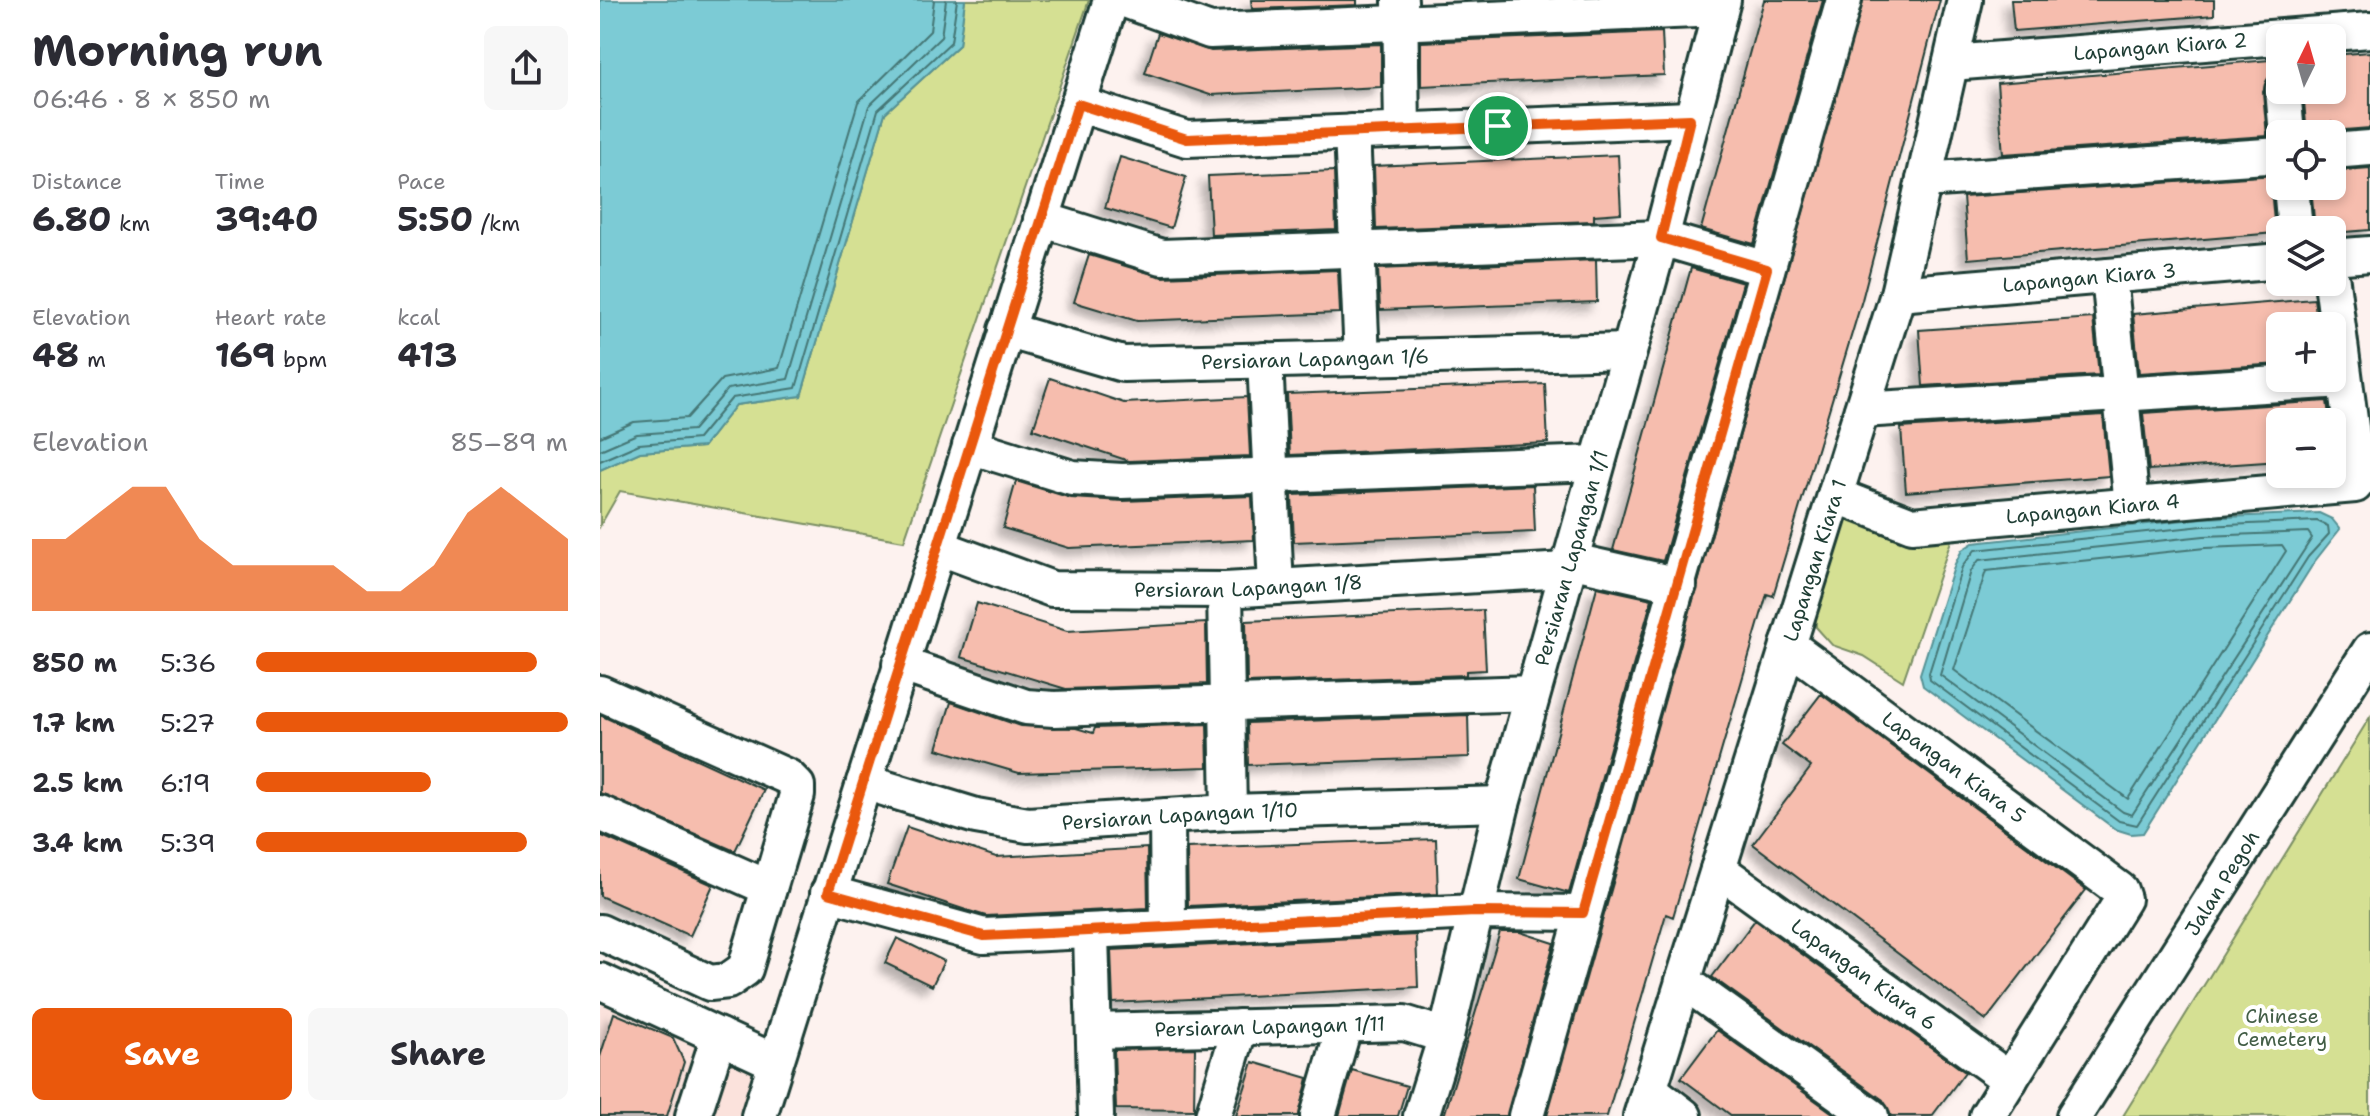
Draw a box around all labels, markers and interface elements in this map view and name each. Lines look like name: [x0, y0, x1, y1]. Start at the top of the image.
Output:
text: Morning run: [32, 21, 323, 80]
north arrow: [2266, 24, 2346, 104]
map controls: [2266, 24, 2346, 488]
button: share: [484, 26, 568, 110]
street label: Lapangan Kiara 2: [2072, 27, 2248, 66]
text: 06:46 · 8 × 850 m: [32, 81, 270, 116]
pin: [1464, 92, 1532, 160]
icon: arrive: [1476, 104, 1520, 148]
button: locate: [2266, 120, 2346, 200]
text: Distance: [32, 167, 122, 196]
text: Time: [215, 167, 265, 196]
text: Pace: [397, 167, 446, 196]
text: 6.80: [32, 196, 112, 242]
text: 39:40: [215, 196, 319, 242]
text: 5:50: [397, 196, 473, 242]
text: km: [112, 209, 150, 238]
text: /km: [473, 209, 520, 238]
button: layers: [2266, 216, 2346, 296]
street label: Lapangan Kiara 3: [2001, 257, 2177, 298]
text: Elevation: [32, 303, 130, 332]
text: Heart rate: [215, 303, 327, 332]
text: kcal: [397, 303, 440, 332]
button: +: [2266, 312, 2346, 392]
text: 48: [32, 332, 79, 378]
text: 169: [215, 332, 276, 378]
text: 413: [397, 332, 458, 378]
street label: Persiaran Lapangan 1/6: [1201, 343, 1429, 375]
text: m: [79, 345, 106, 374]
text: bpm: [276, 345, 327, 374]
button: −: [2266, 408, 2346, 488]
text: Elevation: [32, 424, 148, 459]
text: 85–89 m: [450, 424, 568, 459]
street label: Persiaran Lapangan 1/1: [1528, 447, 1614, 669]
street label: Lapangan Kiara 1: [1777, 476, 1852, 645]
street label: Lapangan Kiara 4: [2005, 488, 2181, 529]
street label: Persiaran Lapangan 1/8: [1134, 569, 1363, 603]
text: 850 m: [32, 645, 117, 680]
text: 5:36: [160, 645, 216, 680]
text: 1.7 km: [32, 705, 115, 740]
text: 5:27: [160, 705, 215, 740]
street label: Lapangan Kiara 5: [1877, 706, 2031, 829]
text: 2.5 km: [32, 765, 123, 800]
text: 6:19: [160, 765, 211, 800]
street label: Persiaran Lapangan 1/10: [1061, 797, 1298, 836]
text: 3.4 km: [32, 825, 123, 860]
text: 5:39: [160, 825, 216, 860]
street label: Jalan Pegoh: [2179, 825, 2265, 941]
street label: Lapangan Kiara 6: [1786, 913, 1942, 1036]
park label: Chinese Cemetery: [2237, 1003, 2327, 1052]
button: Save: [32, 1008, 292, 1100]
button: Share: [308, 1008, 568, 1100]
street label: Persiaran Lapangan 1/11: [1154, 1010, 1386, 1042]

